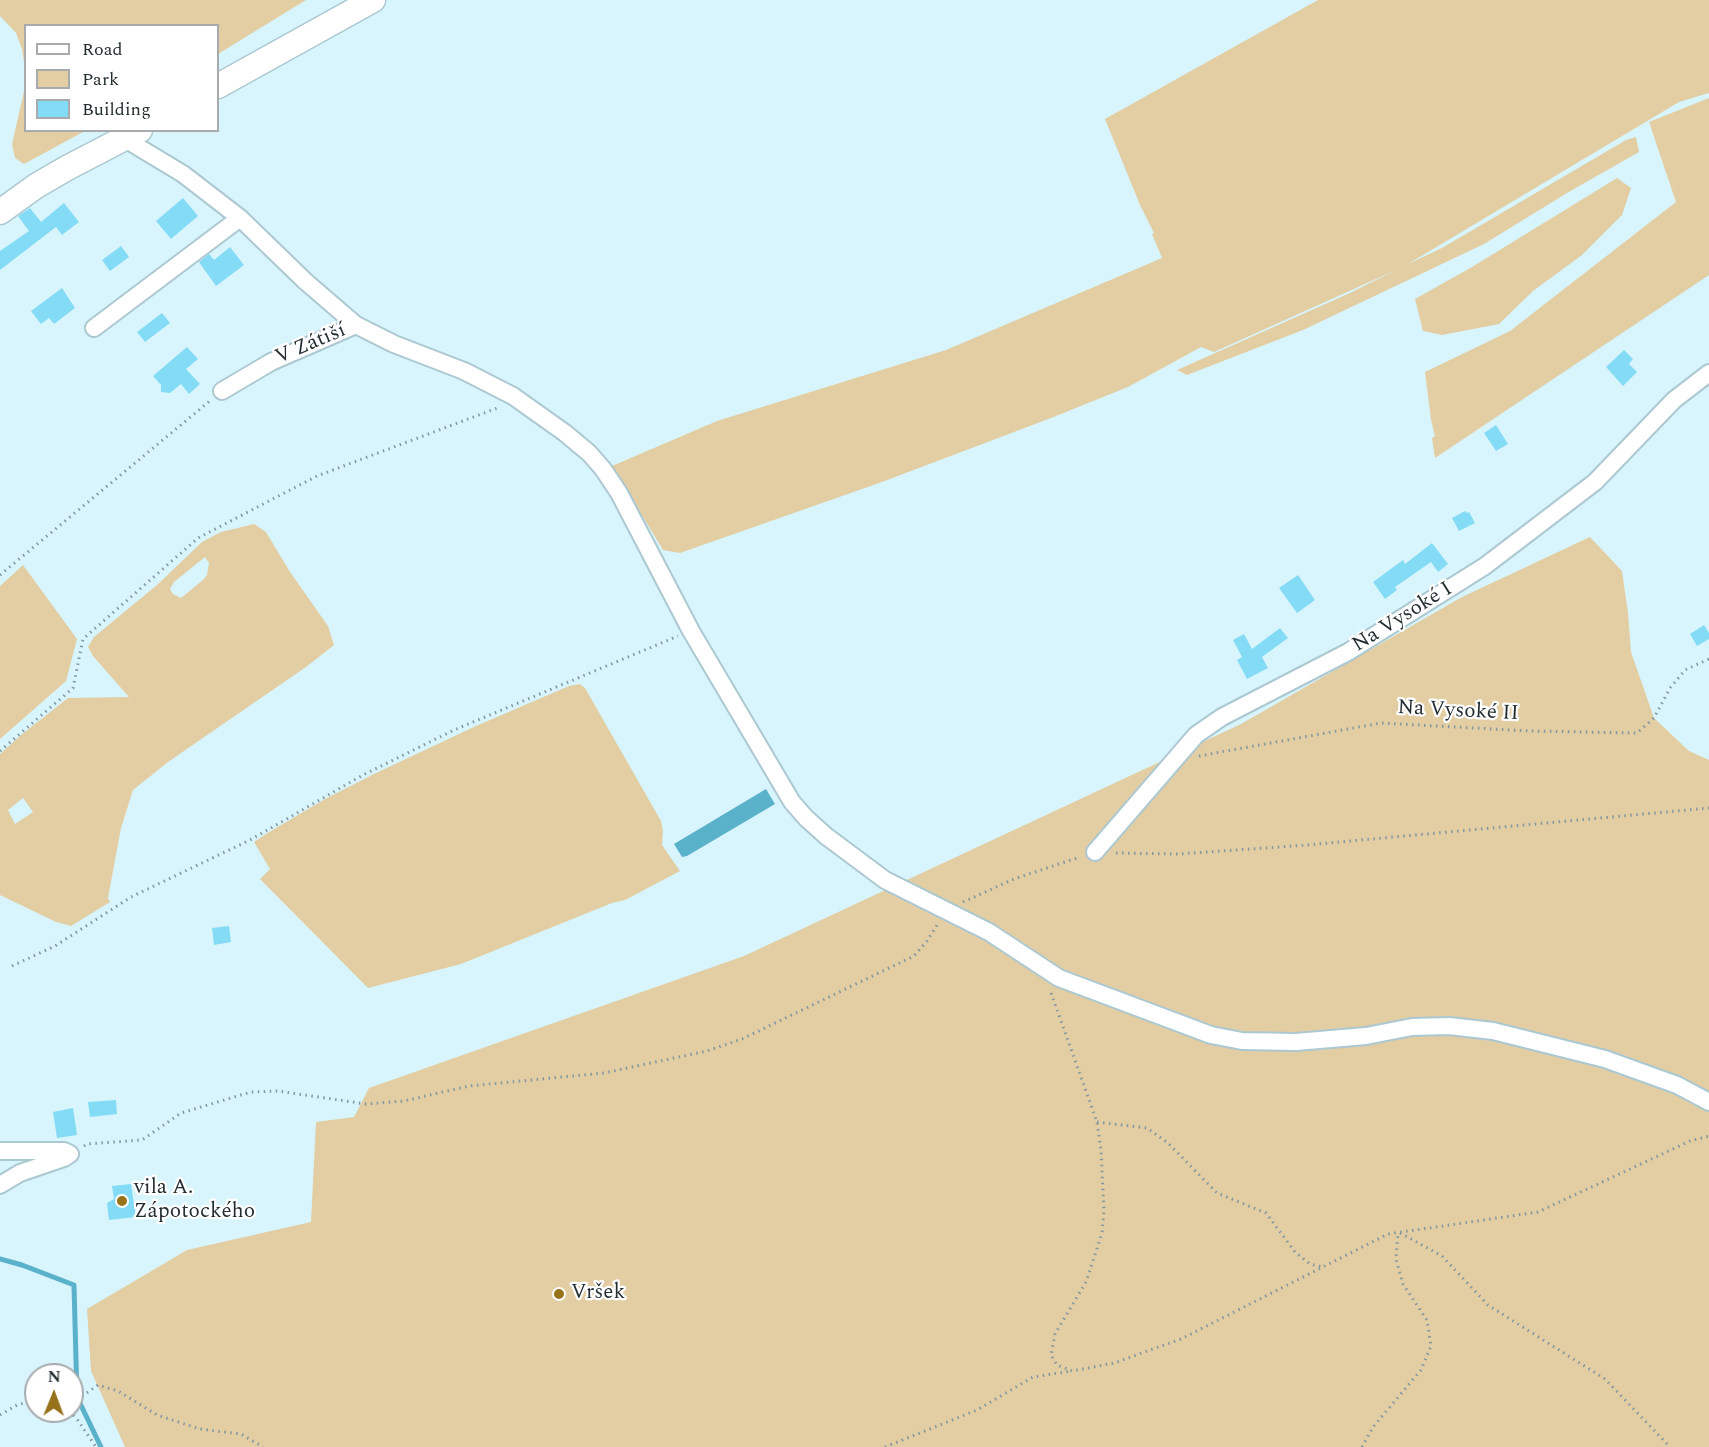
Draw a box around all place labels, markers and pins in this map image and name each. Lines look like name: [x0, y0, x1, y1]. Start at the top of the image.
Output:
place label: vila A. Zápotockého: [134, 1176, 255, 1226]
marker: vila A. Zápotockého: [115, 1194, 129, 1208]
place label: Vršek: [571, 1281, 625, 1307]
marker: Vršek: [552, 1287, 566, 1301]

